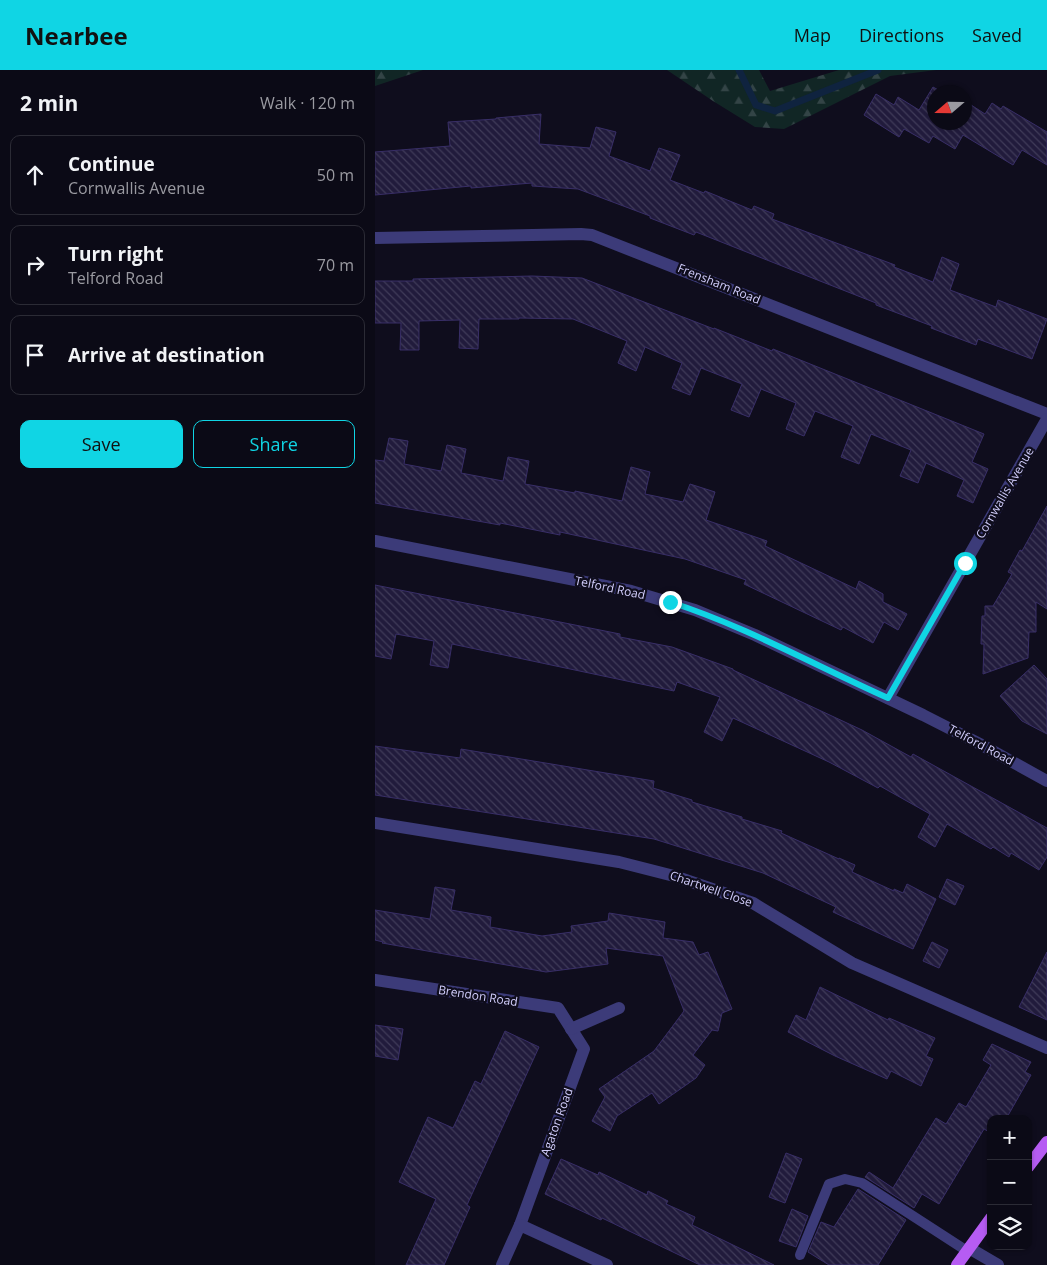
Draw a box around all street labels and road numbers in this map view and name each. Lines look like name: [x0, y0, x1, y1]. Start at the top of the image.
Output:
street label: Frensham Road: [675, 259, 763, 308]
street label: Cornwallis Avenue: [972, 444, 1038, 541]
street label: Telford Road: [573, 572, 647, 603]
street label: Telford Road: [946, 720, 1017, 769]
street label: Chartwell Close: [668, 866, 755, 911]
street label: Brendon Road: [437, 981, 519, 1010]
street label: Agaton Road: [536, 1085, 577, 1158]

